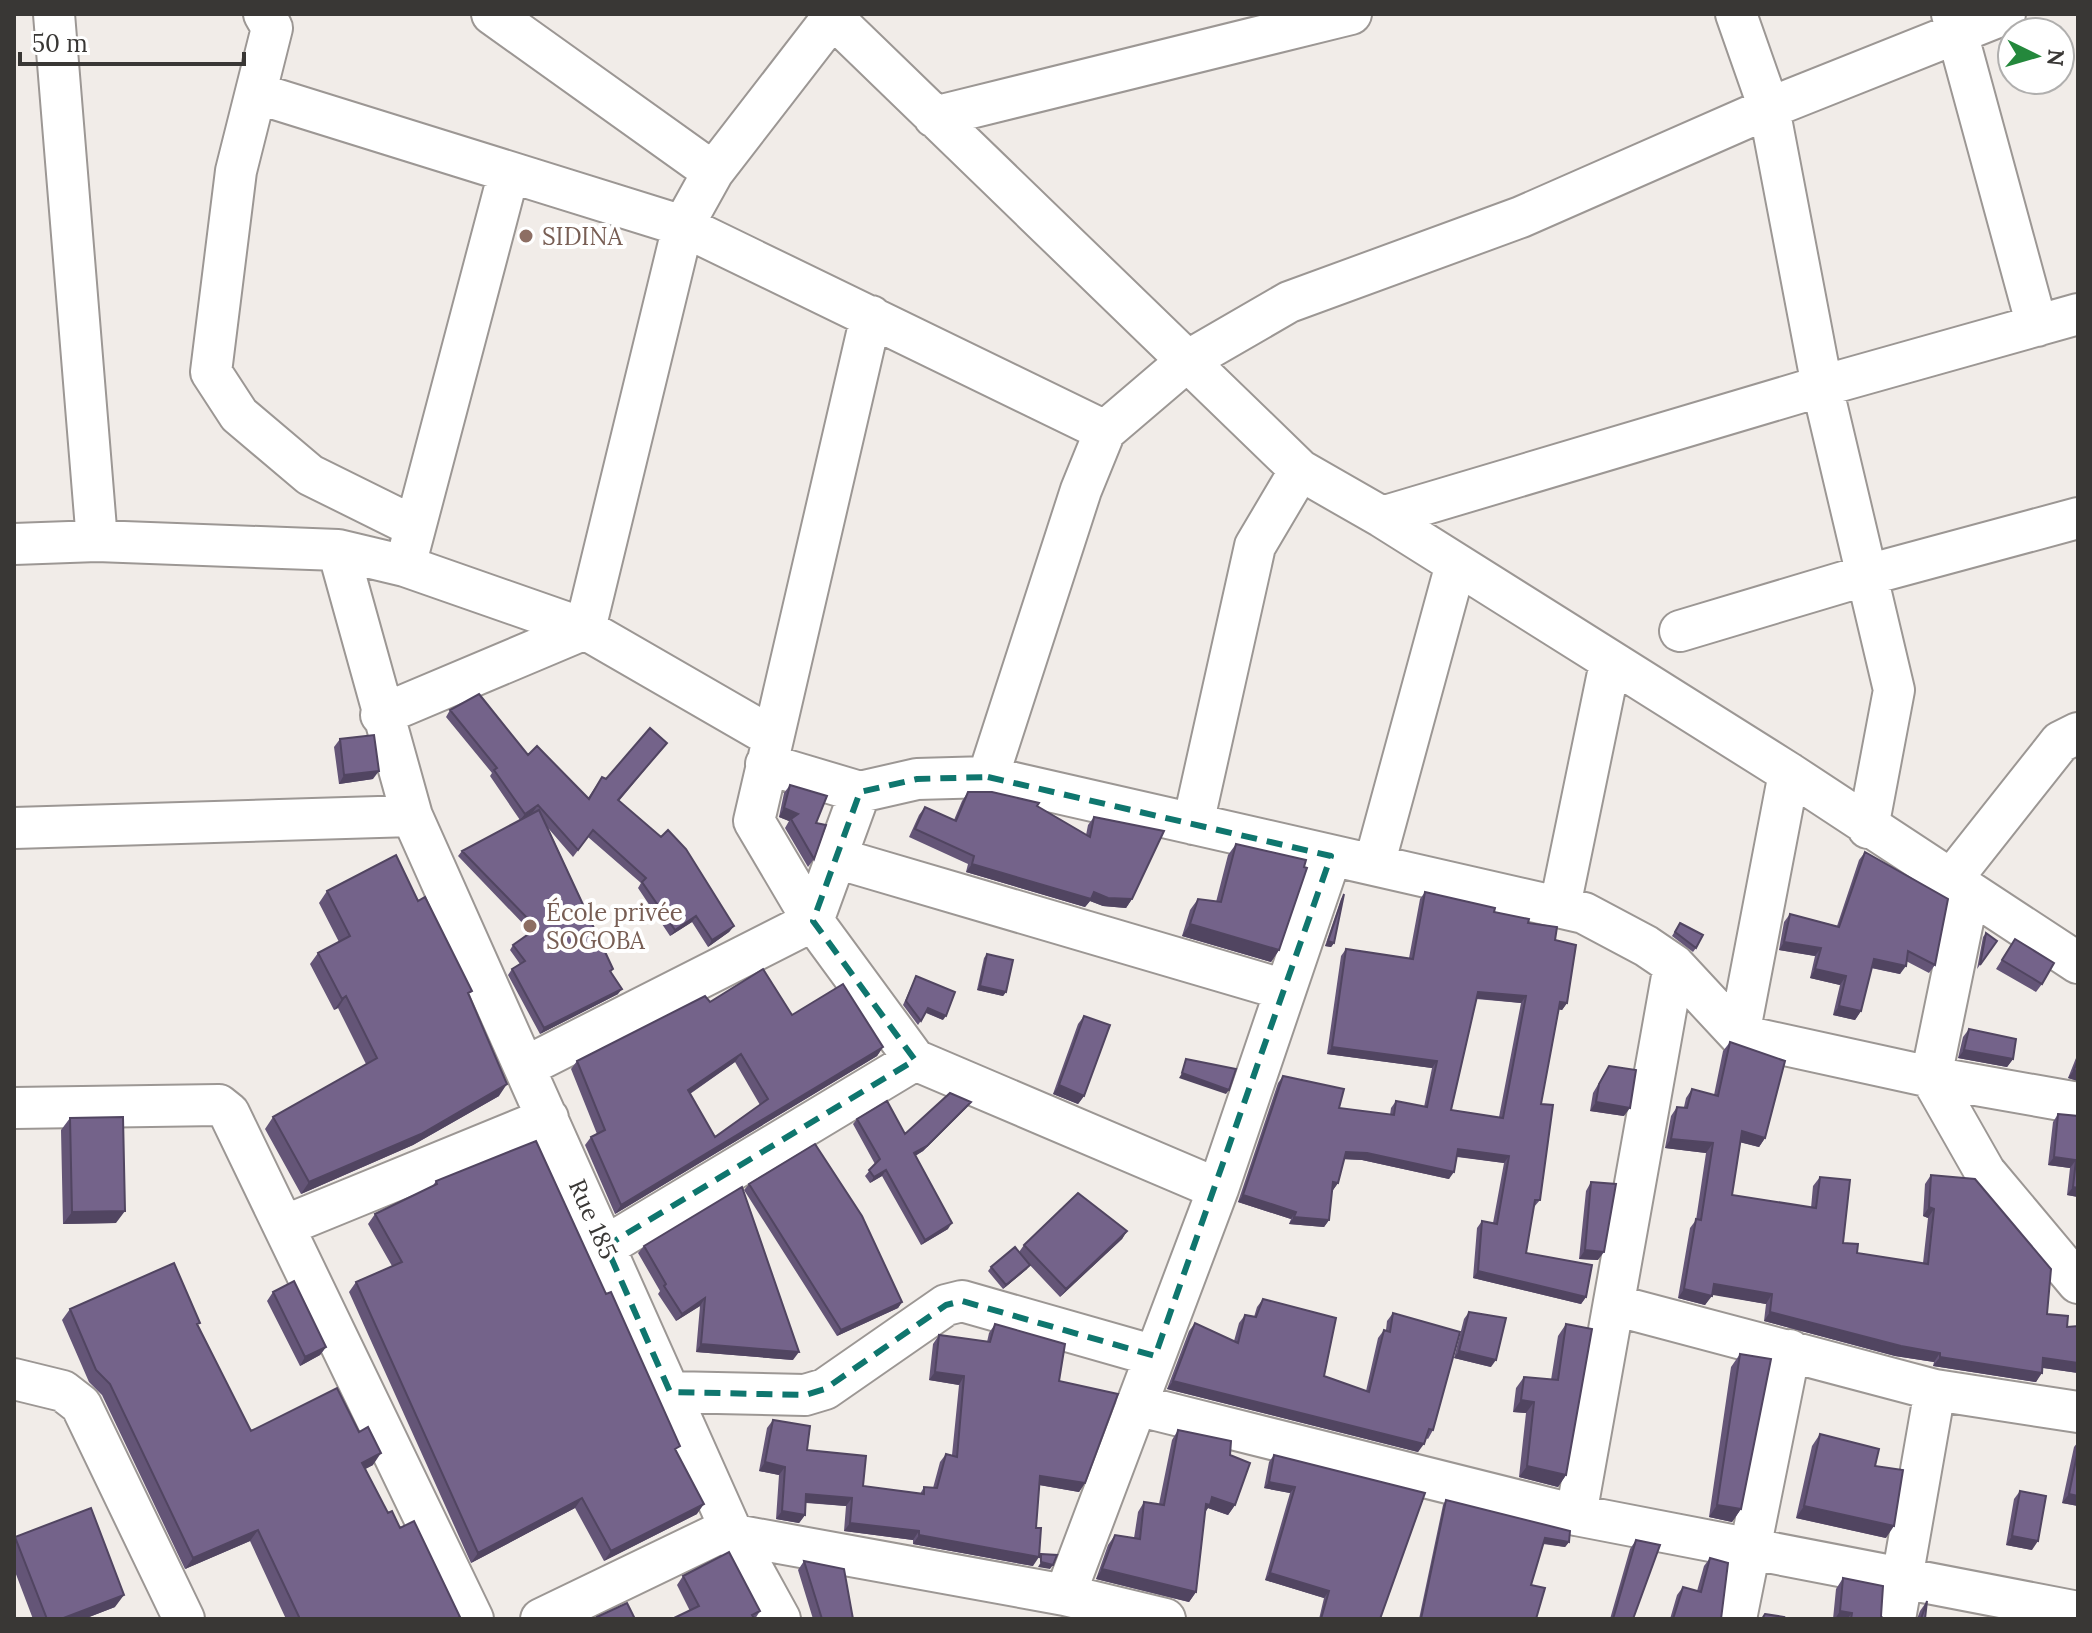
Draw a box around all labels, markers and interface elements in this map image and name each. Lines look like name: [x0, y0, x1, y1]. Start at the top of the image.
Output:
scale bar: [20, 16, 244, 66]
north arrow: [1996, 16, 2076, 96]
text: 50 m: [32, 28, 88, 59]
text: N: [2041, 48, 2071, 67]
place label: SIDINA: [542, 221, 624, 252]
marker: SIDINA: [517, 227, 535, 245]
place label: École privée SOGOBA: [546, 897, 683, 956]
marker: École privée SOGOBA: [521, 917, 539, 935]
street label: Rue 185: [562, 1174, 624, 1264]

